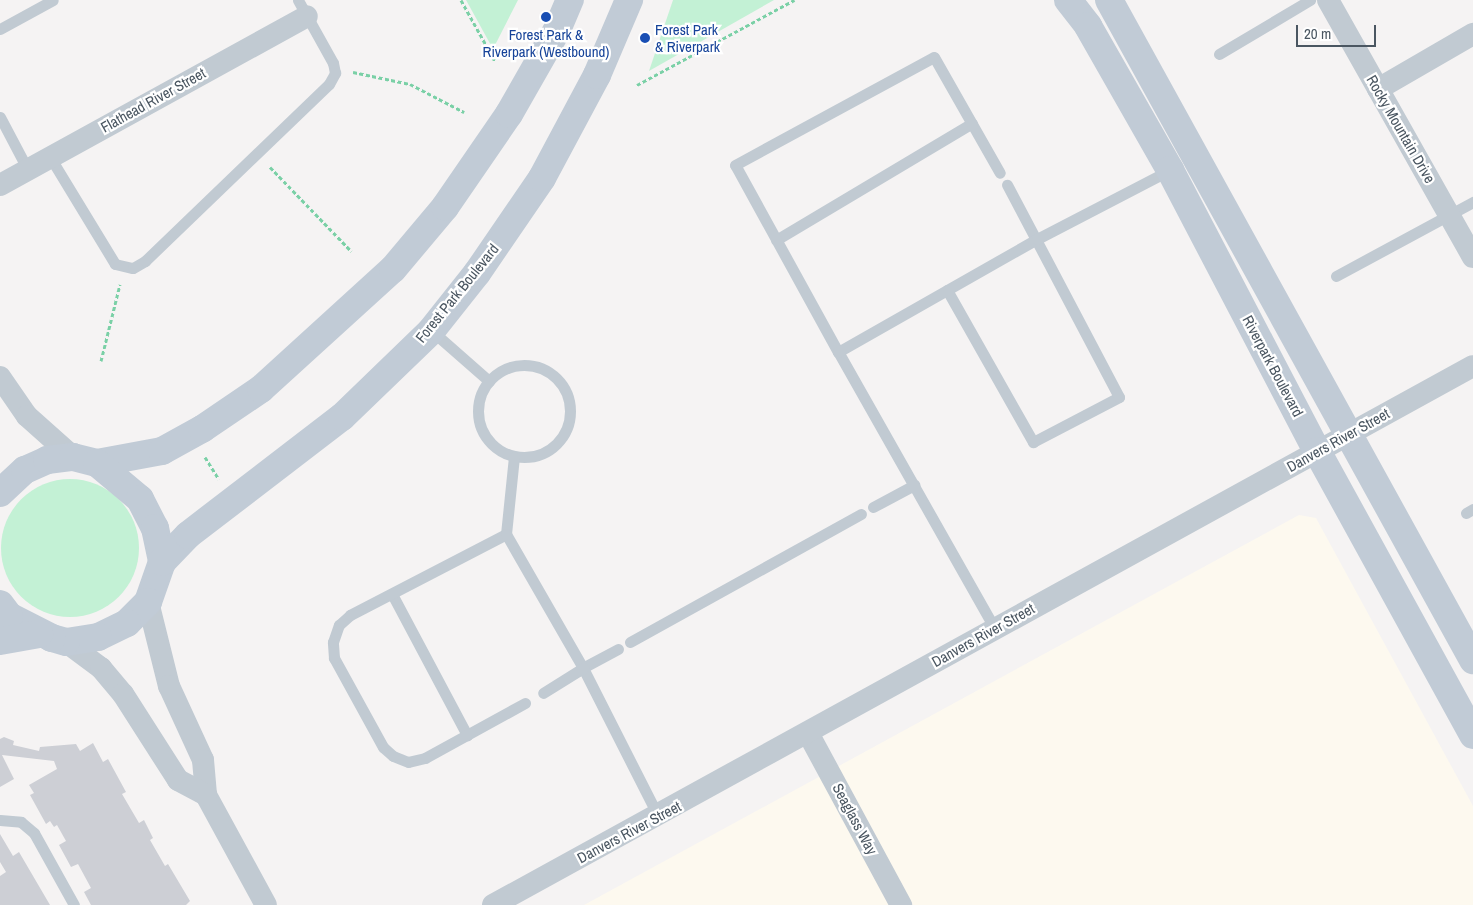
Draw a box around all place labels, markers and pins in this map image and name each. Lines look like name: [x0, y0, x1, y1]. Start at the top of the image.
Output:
marker: Forest Park & Riverpark (Westbound): [540, 11, 552, 23]
place label: Forest Park & Riverpark: [655, 20, 720, 55]
place label: Forest Park & Riverpark (Westbound): [483, 25, 609, 60]
marker: Forest Park & Riverpark: [639, 32, 651, 44]

